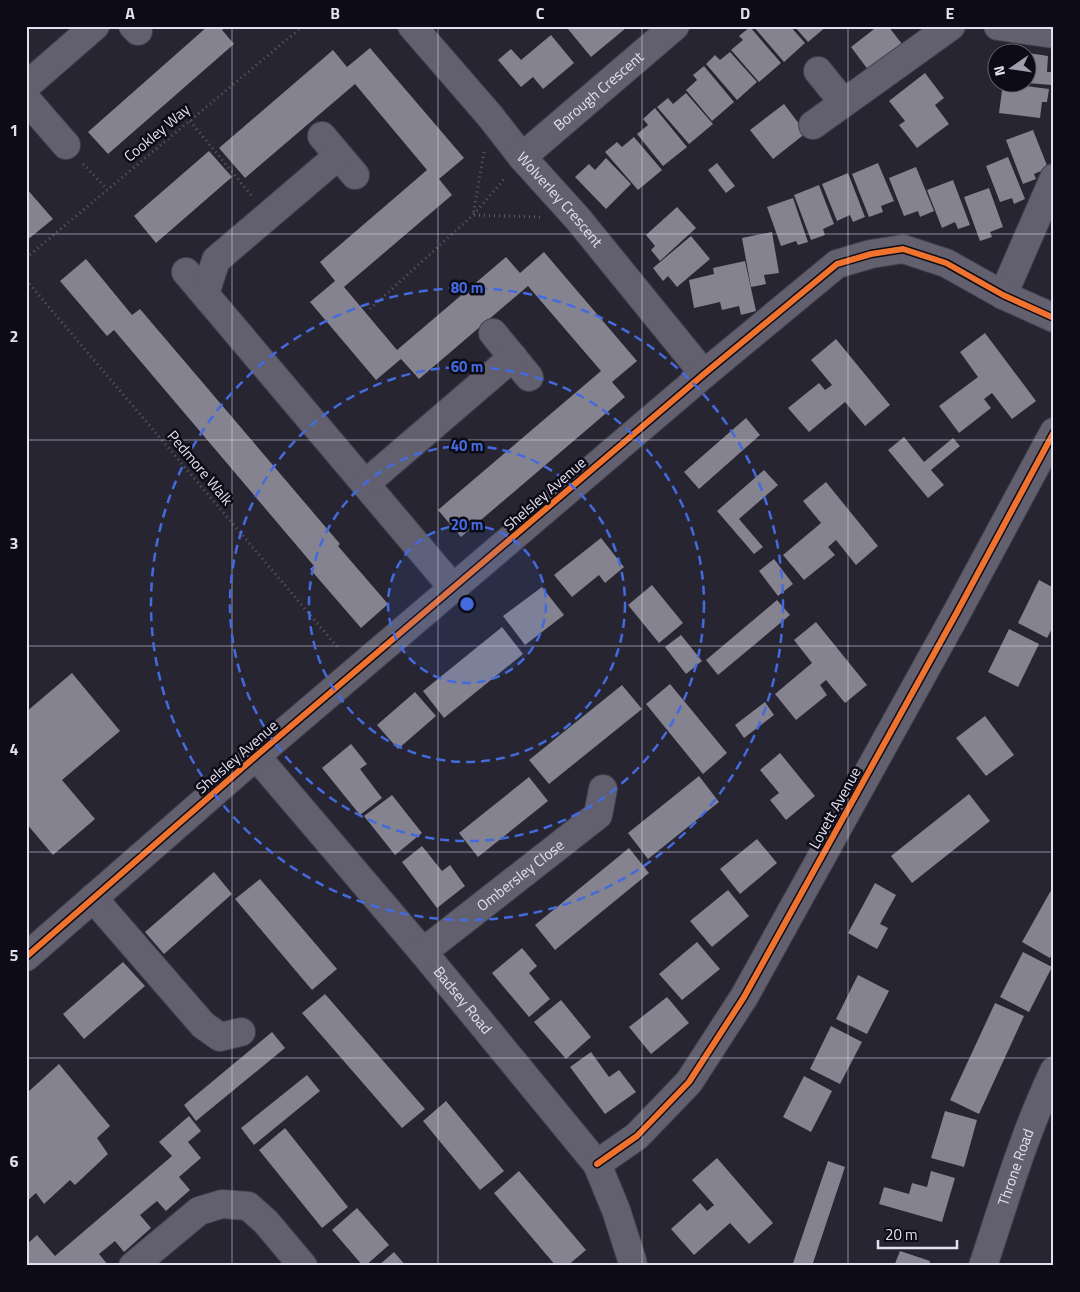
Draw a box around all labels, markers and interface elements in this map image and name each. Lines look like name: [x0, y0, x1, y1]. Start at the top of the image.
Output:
text: A: [125, 1, 135, 25]
text: B: [330, 1, 340, 25]
text: C: [536, 1, 545, 25]
text: D: [740, 1, 750, 25]
text: E: [946, 1, 955, 25]
north arrow: [988, 42, 1038, 92]
street label: Borough Crescent: [548, 45, 649, 136]
text: N: [988, 64, 1010, 78]
street label: Cookley Way: [119, 98, 195, 167]
text: 1: [10, 118, 18, 142]
street label: Wolverley Crescent: [511, 146, 609, 253]
text: 80 m: [451, 276, 483, 299]
text: 2: [10, 324, 18, 348]
text: 60 m: [451, 355, 483, 378]
street label: Pedmore Walk: [162, 425, 239, 510]
text: 40 m: [451, 434, 483, 457]
street label: Shelsley Avenue: [498, 451, 591, 536]
text: 20 m: [451, 513, 483, 536]
text: 3: [10, 531, 18, 555]
centre of rings: [458, 595, 476, 613]
street label: Shelsley Avenue: [190, 714, 283, 799]
text: 4: [10, 737, 19, 761]
street label: Lovett Avenue: [803, 763, 867, 853]
street label: Ombersley Close: [472, 834, 569, 917]
text: 5: [10, 943, 19, 967]
street label: Badsey Road: [428, 961, 498, 1039]
street label: Throne Road: [991, 1125, 1039, 1209]
text: 6: [10, 1149, 19, 1173]
scale bar: [878, 1217, 956, 1249]
text: 20 m: [885, 1223, 918, 1246]

